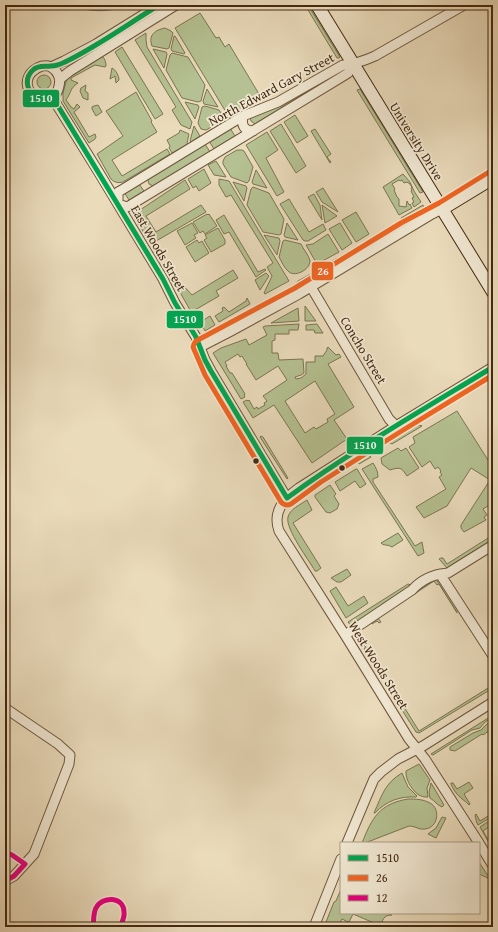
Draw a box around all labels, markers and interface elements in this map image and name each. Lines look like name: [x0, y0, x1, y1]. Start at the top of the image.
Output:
street label: North Edward Gary Street: [205, 48, 338, 131]
line badge: 1510: [22, 89, 60, 108]
text: 1510: [30, 90, 53, 106]
street label: University Drive: [385, 98, 448, 184]
street label: East Woods Street: [126, 201, 191, 295]
line badge: 26: [311, 261, 334, 281]
text: 26: [317, 263, 329, 279]
line badge: 1510: [166, 310, 204, 329]
text: 1510: [174, 311, 197, 327]
street label: Concho Street: [336, 313, 392, 388]
line badge: 1510: [346, 436, 384, 455]
text: 1510: [354, 437, 377, 453]
unlabelled marker: [251, 456, 261, 466]
unlabelled marker: [337, 463, 347, 473]
street label: West Woods Street: [344, 617, 414, 713]
legend: [340, 842, 480, 914]
text: 1510: [376, 849, 399, 866]
text: 26: [376, 869, 388, 886]
text: 12: [376, 889, 388, 906]

